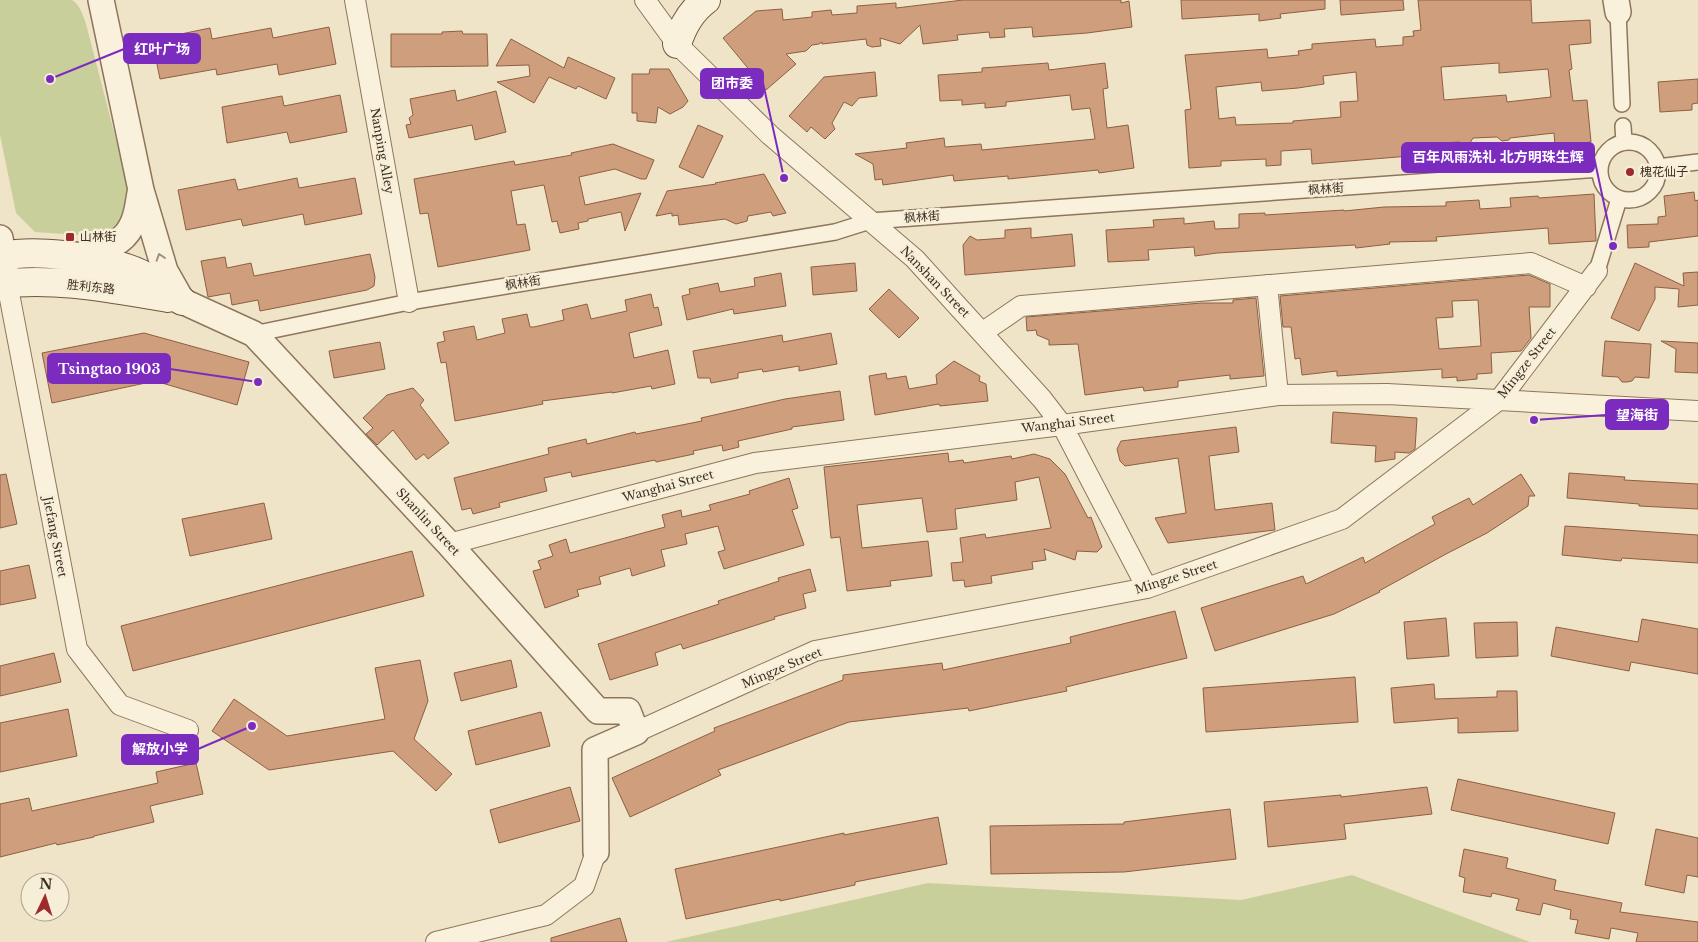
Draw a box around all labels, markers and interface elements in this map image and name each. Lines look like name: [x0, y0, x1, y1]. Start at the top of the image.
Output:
callout: 红叶广场: [124, 34, 200, 63]
text: 红叶广场: [134, 40, 190, 58]
callout: 团市委: [701, 69, 763, 98]
text: 团市委: [711, 74, 753, 92]
street label: Nanping Alley: [368, 107, 398, 196]
callout: 百年风雨洗礼 北方明珠生辉: [1402, 143, 1594, 172]
text: 百年风雨洗礼 北方明珠生辉: [1412, 148, 1584, 166]
place label: 槐花仙子: [1640, 164, 1688, 179]
marker: 槐花仙子: [1624, 166, 1636, 178]
street label: 枫林街: [1307, 180, 1344, 197]
street label: 枫林街: [903, 208, 940, 225]
place label: 山林街: [80, 229, 116, 244]
marker: 山林街: [64, 231, 76, 243]
street label: Nanshan Street: [898, 243, 974, 321]
one-way arrow: [156, 253, 166, 262]
street label: 枫林街: [504, 272, 542, 293]
street label: 胜利东路: [66, 277, 116, 296]
street label: Mingze Street: [1494, 324, 1559, 401]
callout: Tsingtao 1903: [48, 354, 170, 383]
text: Tsingtao 1903: [58, 360, 160, 378]
callout: 望海街: [1606, 400, 1668, 429]
text: 望海街: [1616, 406, 1658, 424]
street label: Wanghai Street: [1020, 409, 1116, 436]
street label: Wanghai Street: [620, 466, 716, 505]
street label: Shanlin Street: [393, 485, 464, 559]
street label: Jiefang Street: [40, 493, 71, 579]
street label: Mingze Street: [1133, 556, 1219, 597]
street label: Mingze Street: [739, 644, 825, 691]
callout: 解放小学: [122, 735, 198, 764]
text: 解放小学: [132, 740, 188, 758]
north arrow: [20, 872, 70, 922]
text: N: [39, 875, 53, 893]

